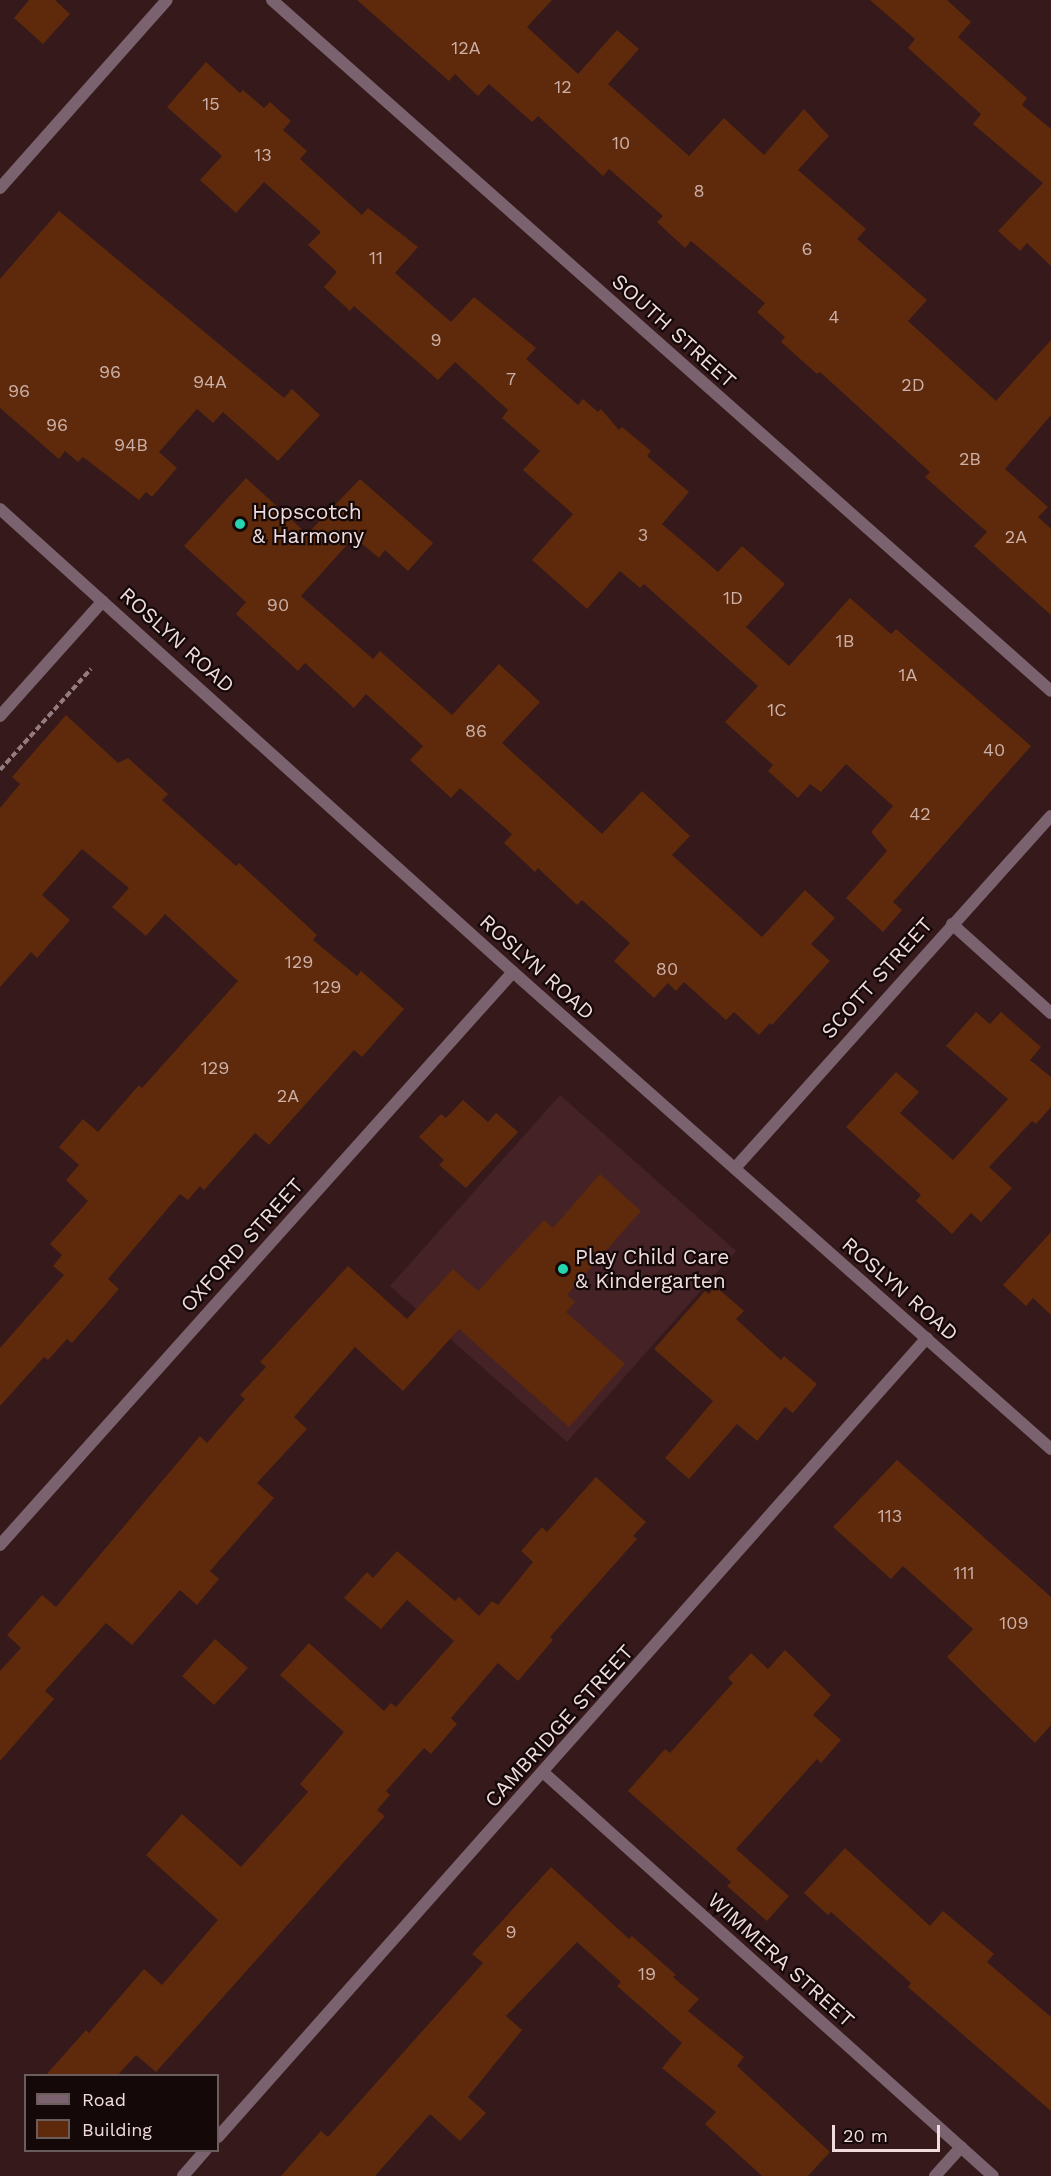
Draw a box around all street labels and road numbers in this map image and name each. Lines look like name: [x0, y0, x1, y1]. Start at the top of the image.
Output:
street label: SOUTH STREET: [607, 269, 741, 393]
street label: ROSLYN ROAD: [115, 582, 239, 698]
street label: ROSLYN ROAD: [475, 909, 599, 1025]
street label: SCOTT STREET: [816, 912, 938, 1044]
street label: OXFORD STREET: [175, 1173, 309, 1317]
street label: ROSLYN ROAD: [837, 1232, 963, 1346]
street label: CAMBRIDGE STREET: [479, 1640, 639, 1812]
street label: WIMMERA STREET: [702, 1887, 860, 2033]

